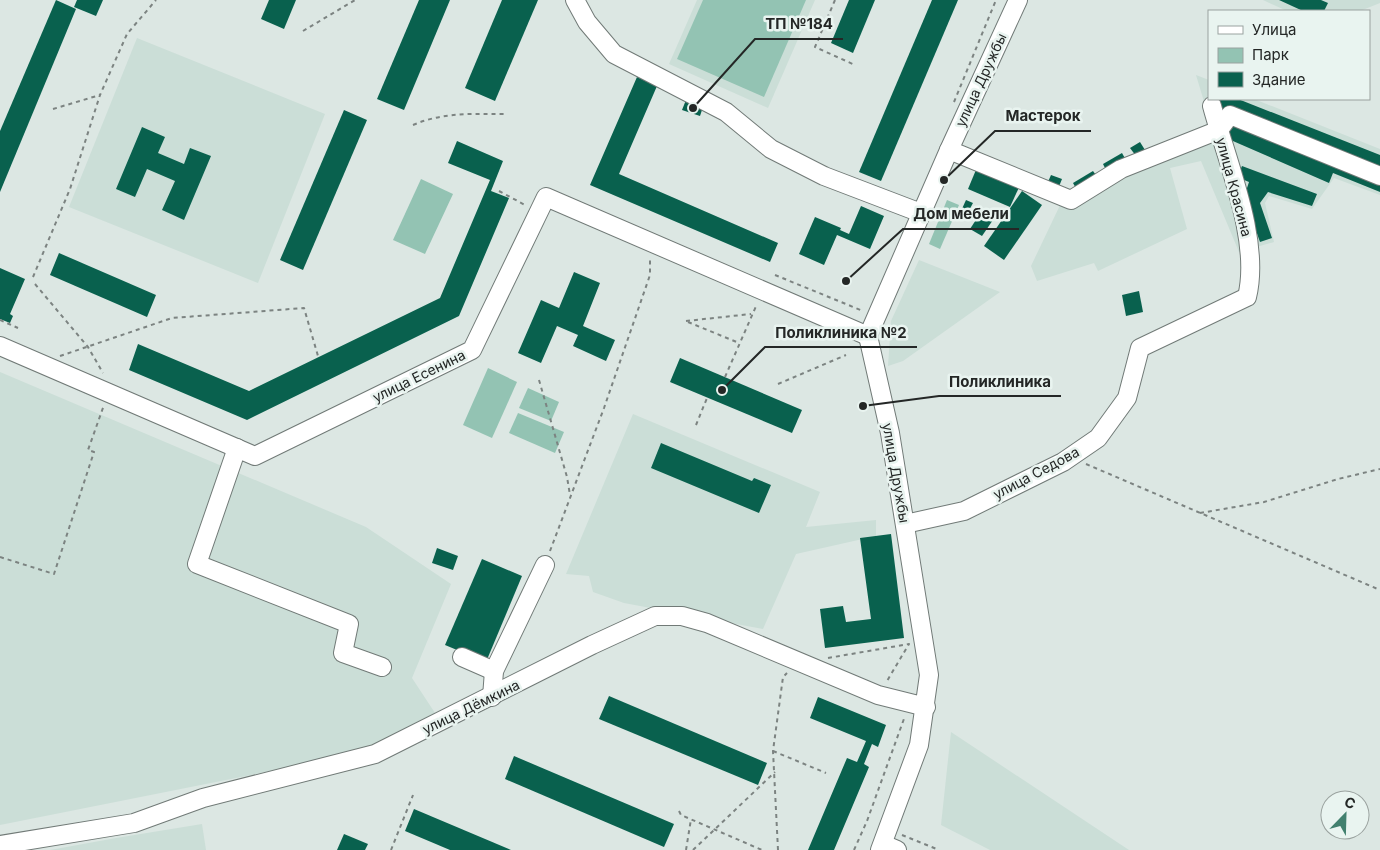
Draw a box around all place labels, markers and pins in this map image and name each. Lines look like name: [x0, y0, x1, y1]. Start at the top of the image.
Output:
callout: ТП №184: [755, 9, 843, 39]
callout: Мастерок: [995, 101, 1091, 131]
callout: Дом мебели: [903, 199, 1019, 229]
callout: Поликлиника №2: [765, 317, 917, 347]
callout: Поликлиника: [939, 366, 1061, 396]

